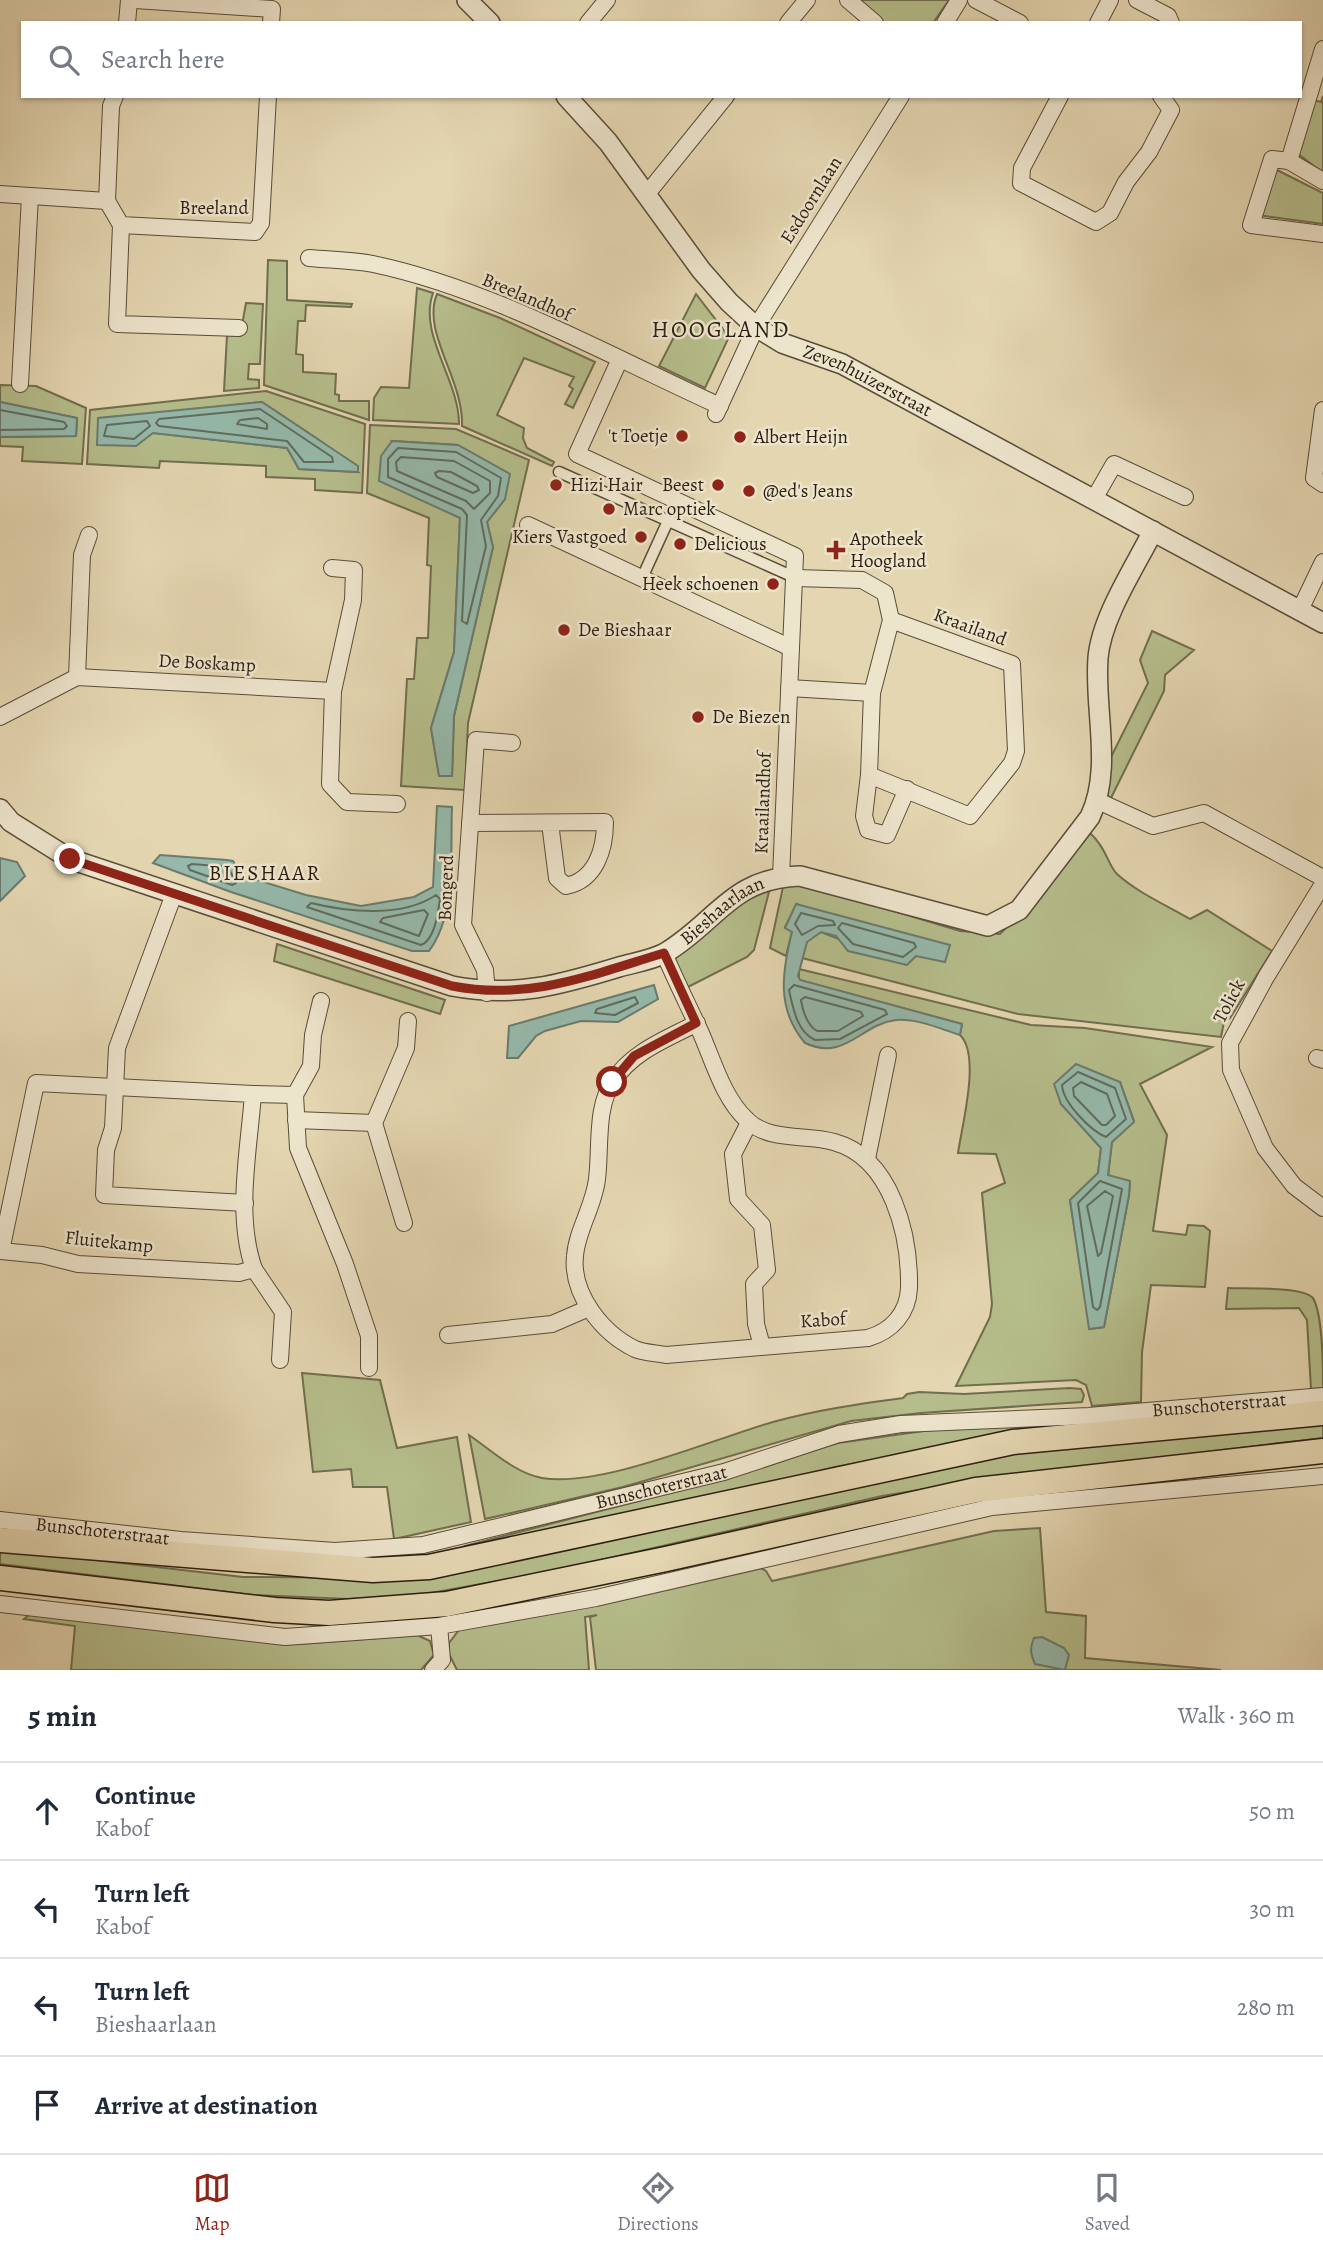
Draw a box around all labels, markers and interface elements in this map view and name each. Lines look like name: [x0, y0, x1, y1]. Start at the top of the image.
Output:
search box: [21, 21, 1302, 98]
icon: search: [45, 41, 83, 79]
text: Search here: [101, 42, 225, 77]
street label: Esdoornlaan: [774, 151, 848, 249]
street label: Breeland: [179, 195, 249, 221]
street label: Breelandhof: [478, 266, 578, 329]
district label: HOOGLAND: [652, 314, 790, 345]
street label: Zevenhuizerstraat: [799, 338, 937, 423]
place label: 't Toetje: [608, 423, 668, 449]
place label: Albert Heijn: [753, 424, 848, 450]
marker: 't Toetje: [674, 428, 690, 444]
marker: Albert Heijn: [732, 429, 748, 445]
place label: Hizi Hair: [570, 472, 643, 498]
place label: Beest: [662, 472, 704, 498]
marker: Hizi Hair: [548, 477, 564, 493]
marker: Beest: [710, 477, 726, 493]
place label: @ed's Jeans: [763, 478, 853, 504]
marker: @ed's Jeans: [741, 483, 757, 499]
place label: Marc optiek: [623, 496, 716, 522]
marker: Marc optiek: [601, 501, 617, 517]
place label: Kiers Vastgoed: [512, 524, 628, 550]
place label: Apotheek Hoogland: [849, 526, 927, 574]
marker: Kiers Vastgoed: [633, 529, 649, 545]
place label: Delicious: [694, 531, 767, 557]
marker: Delicious: [672, 536, 688, 552]
marker: Apotheek Hoogland: [828, 542, 844, 558]
place label: Heek schoenen: [642, 571, 759, 597]
marker: Heek schoenen: [765, 576, 781, 592]
street label: Kraailand: [930, 602, 1011, 653]
place label: De Bieshaar: [578, 617, 671, 643]
marker: De Bieshaar: [556, 622, 572, 638]
street label: De Boskamp: [158, 647, 256, 679]
place label: De Biezen: [712, 704, 790, 730]
marker: De Biezen: [690, 709, 706, 725]
street label: Kraailandhof: [748, 749, 778, 854]
route end: [54, 843, 85, 874]
street label: Bongerd: [432, 854, 460, 922]
district label: BIESHAAR: [209, 859, 321, 887]
street label: Bieshaarlaan: [675, 870, 768, 951]
street label: Tolick: [1207, 974, 1252, 1028]
route start: [596, 1066, 627, 1097]
street label: Fluitekamp: [64, 1224, 154, 1260]
street label: Kabof: [799, 1305, 850, 1335]
street label: Bunschoterstraat: [1151, 1386, 1287, 1424]
street label: Bunschoterstraat: [593, 1459, 730, 1516]
street label: Bunschoterstraat: [34, 1511, 171, 1552]
text: 5 min: [28, 1696, 97, 1736]
text: Walk · 360 m: [1178, 1700, 1295, 1731]
text: Continue: [95, 1778, 196, 1813]
icon: ahead: [28, 1792, 66, 1830]
text: 50 m: [1249, 1796, 1295, 1827]
text: Kabof: [95, 1813, 151, 1844]
text: Turn left: [95, 1876, 190, 1911]
icon: left: [28, 1890, 66, 1928]
text: 30 m: [1249, 1894, 1295, 1925]
text: Kabof: [95, 1911, 151, 1942]
text: Turn left: [95, 1974, 190, 2009]
icon: left: [28, 1988, 66, 2026]
text: 280 m: [1237, 1992, 1295, 2023]
text: Bieshaarlaan: [95, 2009, 217, 2040]
icon: arrive: [28, 2086, 66, 2124]
text: Arrive at destination: [95, 2088, 318, 2123]
tab: Map: [193, 2169, 231, 2237]
tab: Directions: [617, 2169, 699, 2237]
tab: Saved: [1085, 2169, 1130, 2237]

